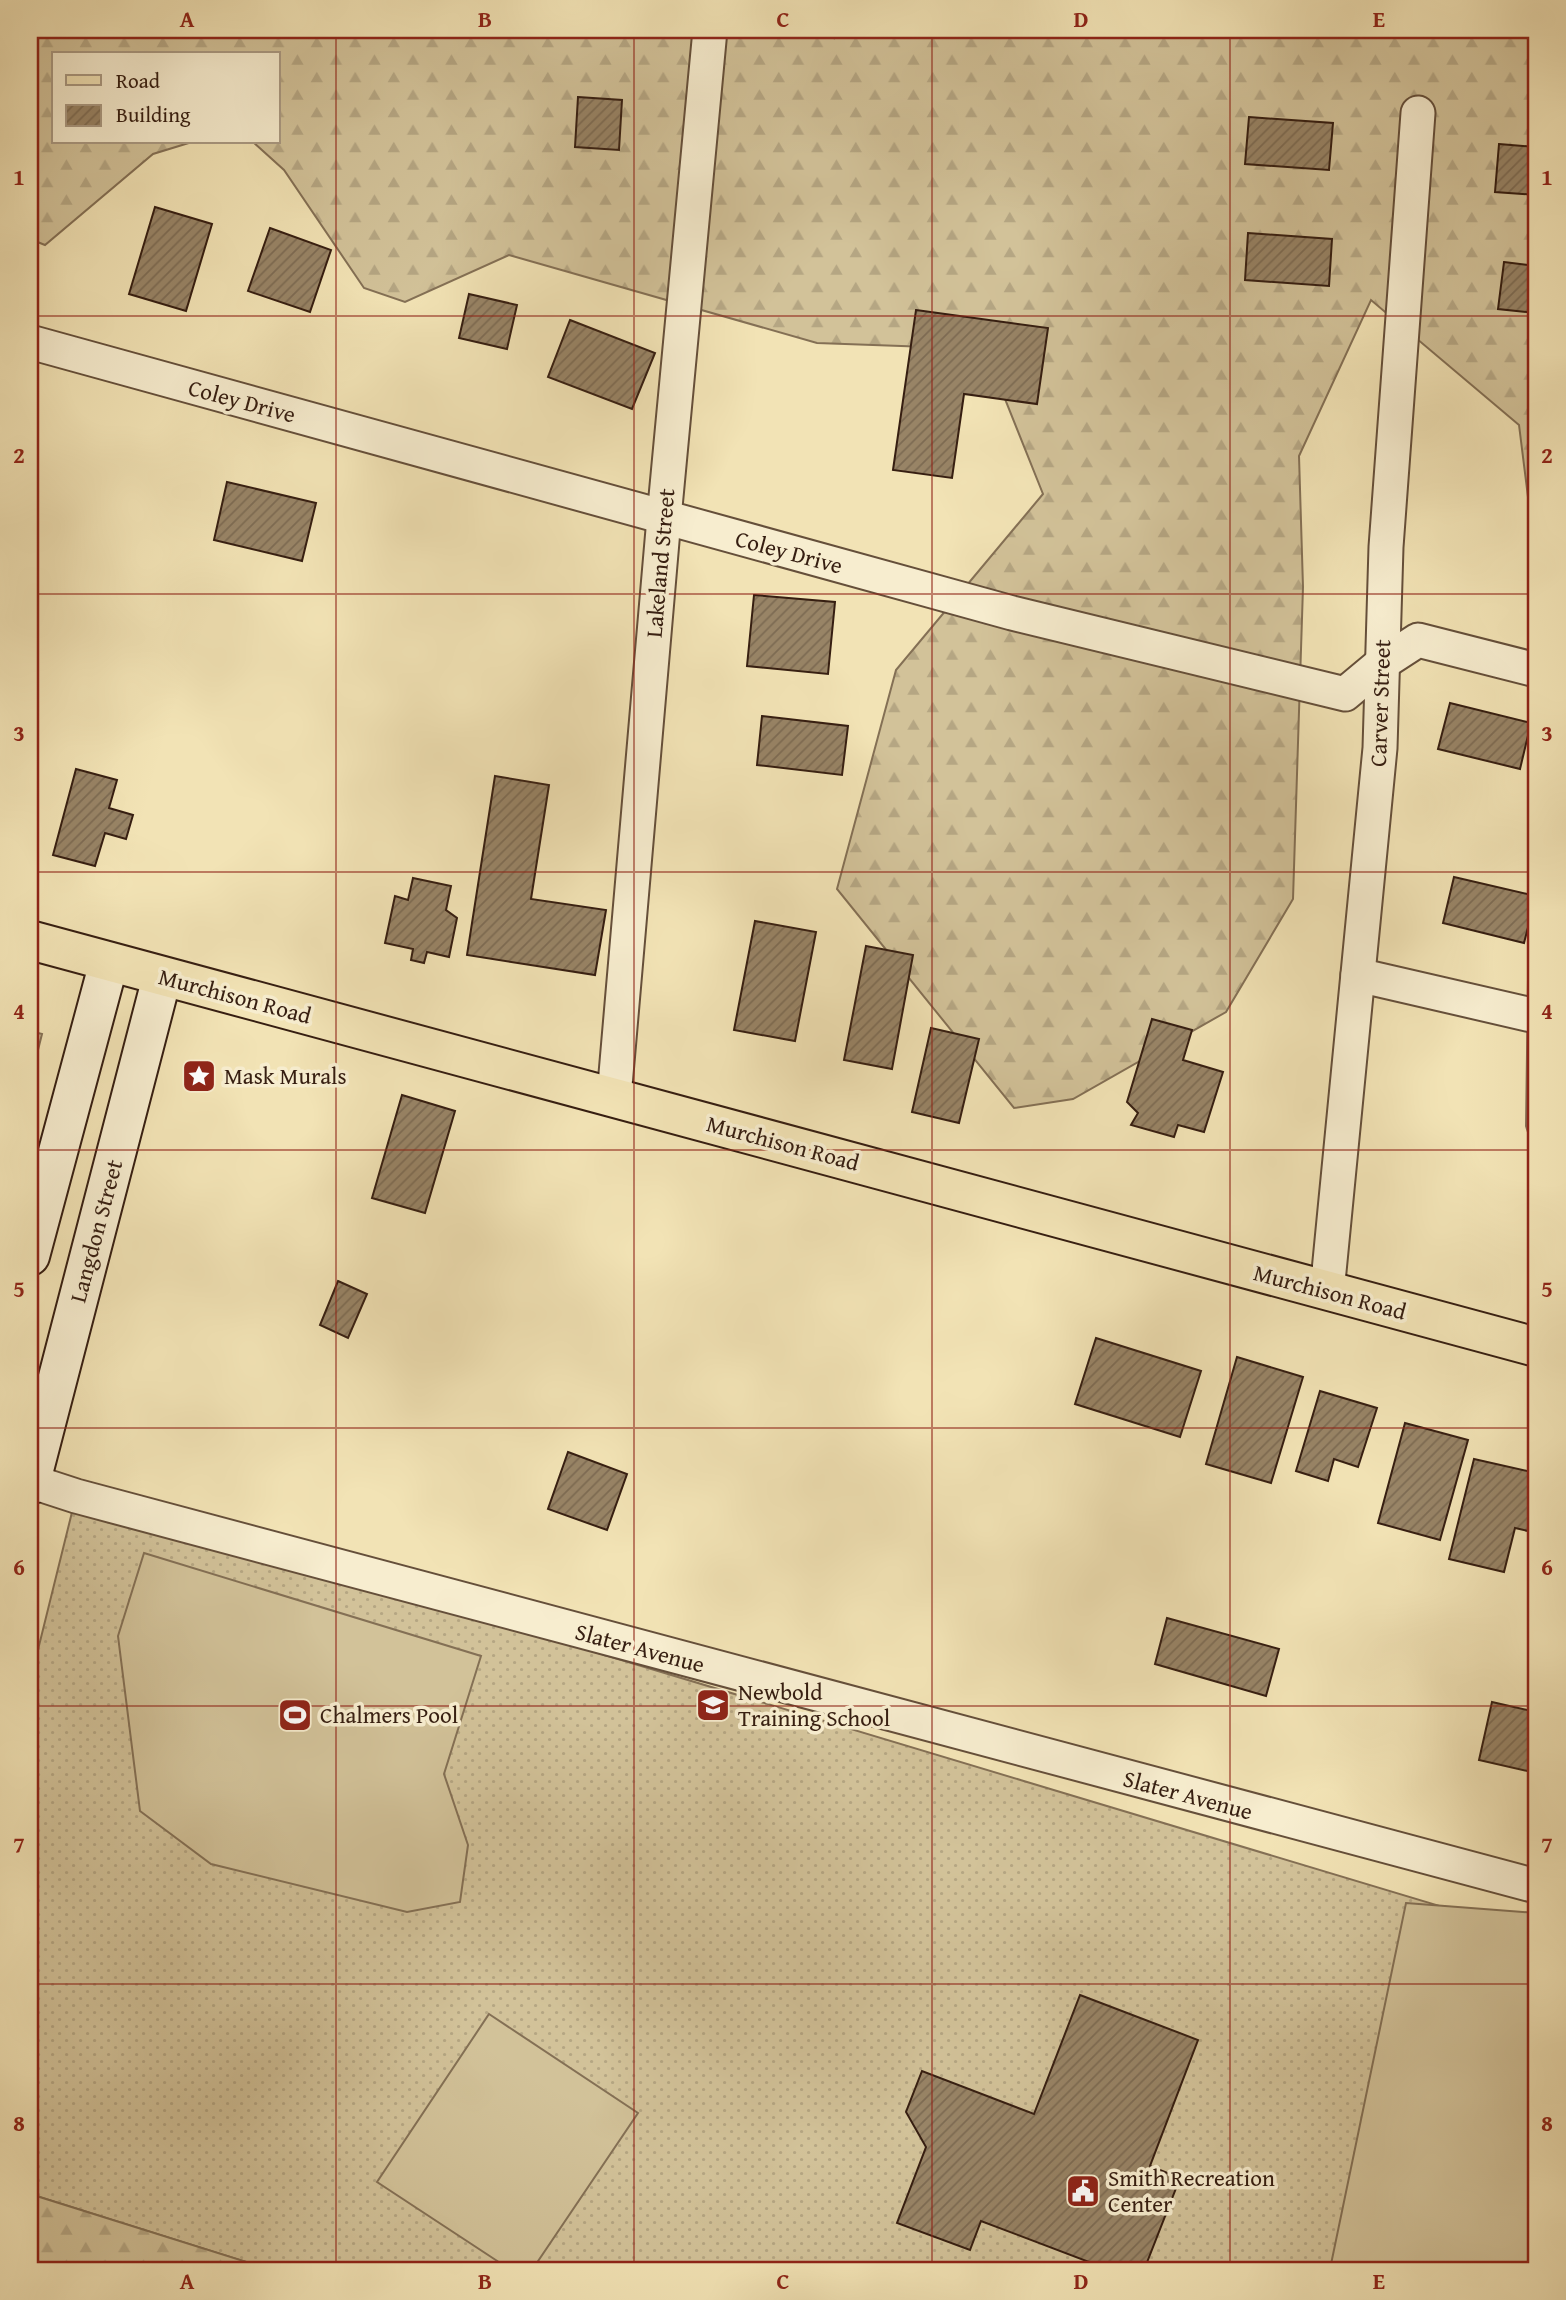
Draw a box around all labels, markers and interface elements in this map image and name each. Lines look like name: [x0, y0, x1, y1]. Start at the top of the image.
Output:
text: A: [180, 2, 195, 35]
text: B: [478, 2, 492, 35]
text: C: [776, 2, 790, 35]
text: D: [1074, 2, 1089, 35]
text: E: [1373, 2, 1385, 35]
legend: [52, 52, 280, 144]
text: Road: [116, 65, 161, 96]
text: Building: [116, 99, 191, 130]
text: 1: [13, 160, 25, 193]
text: 1: [1541, 160, 1553, 193]
street label: Coley Drive: [185, 370, 299, 431]
text: 2: [13, 438, 25, 471]
text: 2: [1541, 438, 1553, 471]
street label: Lakeland Street: [637, 487, 682, 639]
street label: Coley Drive: [732, 521, 846, 582]
street label: Carver Street: [1361, 639, 1398, 767]
text: 3: [13, 716, 25, 749]
text: 3: [1541, 716, 1553, 749]
street label: Murchison Road: [155, 959, 316, 1032]
text: 4: [13, 994, 25, 1027]
text: 4: [1541, 994, 1553, 1027]
place icon: Mask Murals: [180, 1057, 218, 1095]
place label: Mask Murals: [224, 1059, 347, 1092]
street label: Murchison Road: [703, 1106, 864, 1179]
street label: Langdon Street: [61, 1156, 130, 1306]
street label: Murchison Road: [1250, 1255, 1411, 1328]
text: 5: [13, 1272, 25, 1305]
text: 5: [1541, 1272, 1553, 1305]
text: 6: [13, 1550, 25, 1583]
text: 6: [1541, 1550, 1553, 1583]
street label: Slater Avenue: [572, 1614, 708, 1681]
place label: Newbold Training School: [738, 1675, 890, 1734]
school or university icon: Newbold Training School: [694, 1686, 732, 1724]
sports icon: Chalmers Pool: [276, 1696, 314, 1734]
place label: Chalmers Pool: [320, 1698, 458, 1731]
street label: Slater Avenue: [1120, 1761, 1256, 1828]
text: 7: [13, 1828, 25, 1861]
text: 7: [1541, 1828, 1553, 1861]
text: 8: [13, 2106, 25, 2139]
text: 8: [1541, 2106, 1553, 2139]
place label: Smith Recreation Center: [1108, 2161, 1275, 2220]
public building icon: Smith Recreation Center: [1064, 2172, 1102, 2210]
text: A: [180, 2264, 195, 2297]
text: B: [478, 2264, 492, 2297]
text: C: [776, 2264, 790, 2297]
text: D: [1074, 2264, 1089, 2297]
text: E: [1373, 2264, 1385, 2297]

